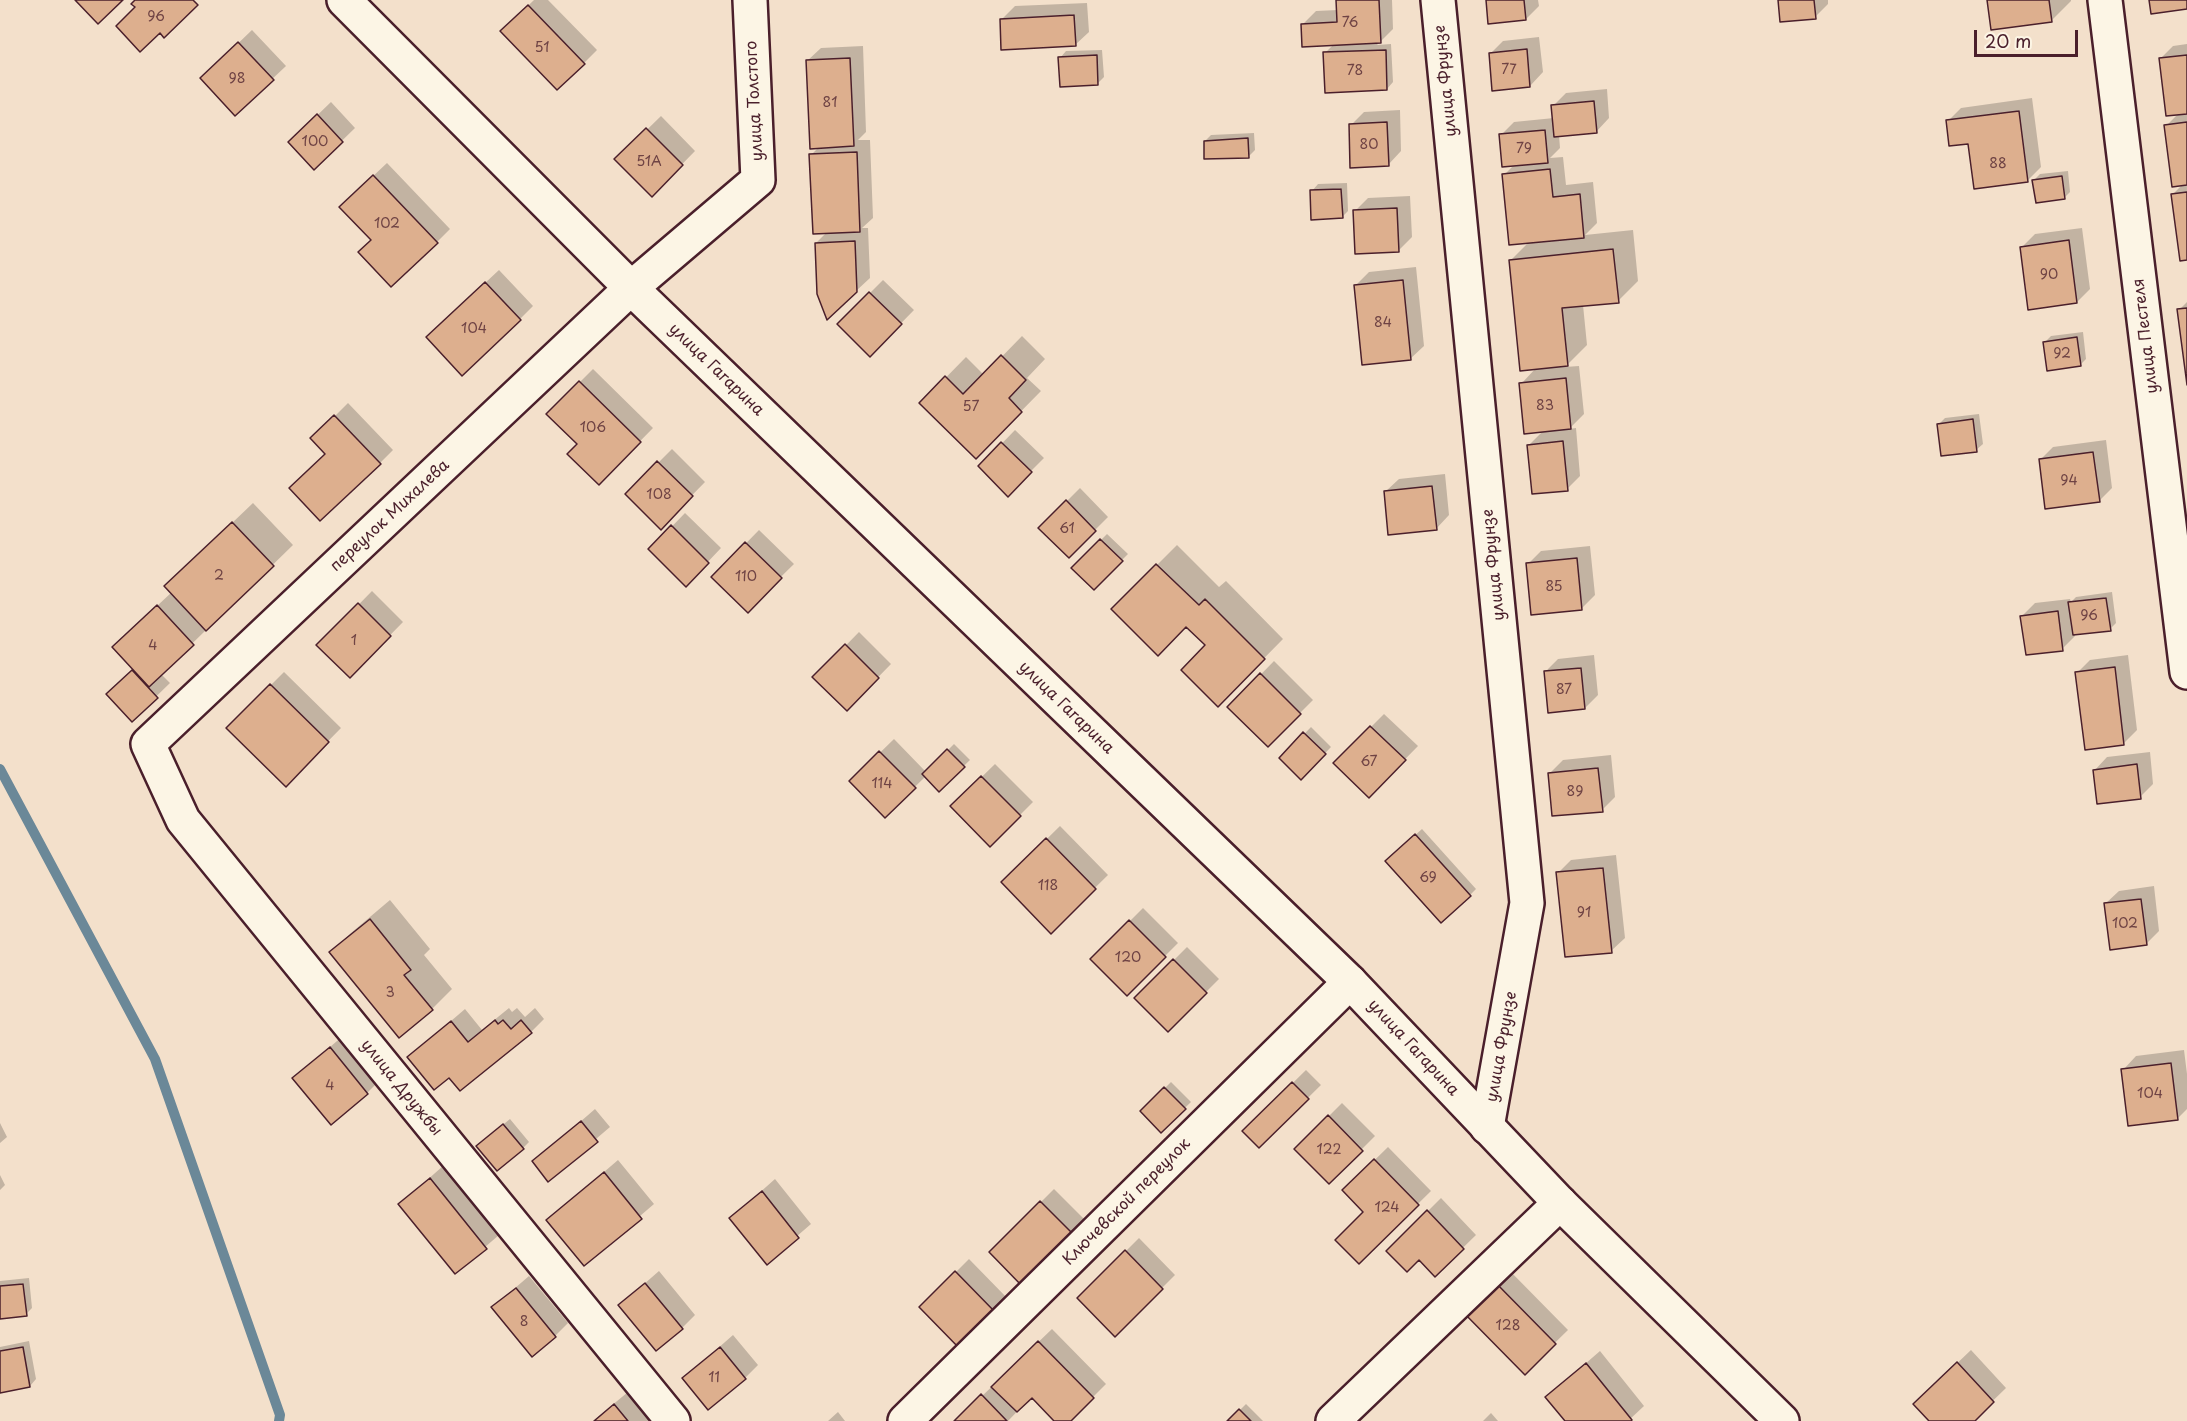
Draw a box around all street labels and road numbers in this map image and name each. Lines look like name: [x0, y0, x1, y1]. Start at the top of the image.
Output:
street label: улица Фрунзе: [1431, 24, 1461, 138]
street label: улица Толстого: [742, 40, 768, 162]
street label: улица Пестеля: [2129, 277, 2163, 395]
street label: улица Гагарина: [664, 320, 768, 420]
street label: переулок Михалева: [327, 456, 453, 576]
street label: улица Фрунзе: [1479, 508, 1509, 622]
street label: улица Гагарина: [1014, 658, 1118, 758]
street label: улица Фрунзе: [1483, 990, 1521, 1104]
street label: улица Гагарина: [1363, 996, 1463, 1100]
street label: улица Дружбы: [356, 1036, 446, 1140]
street label: Ключевской переулок: [1059, 1134, 1195, 1270]

